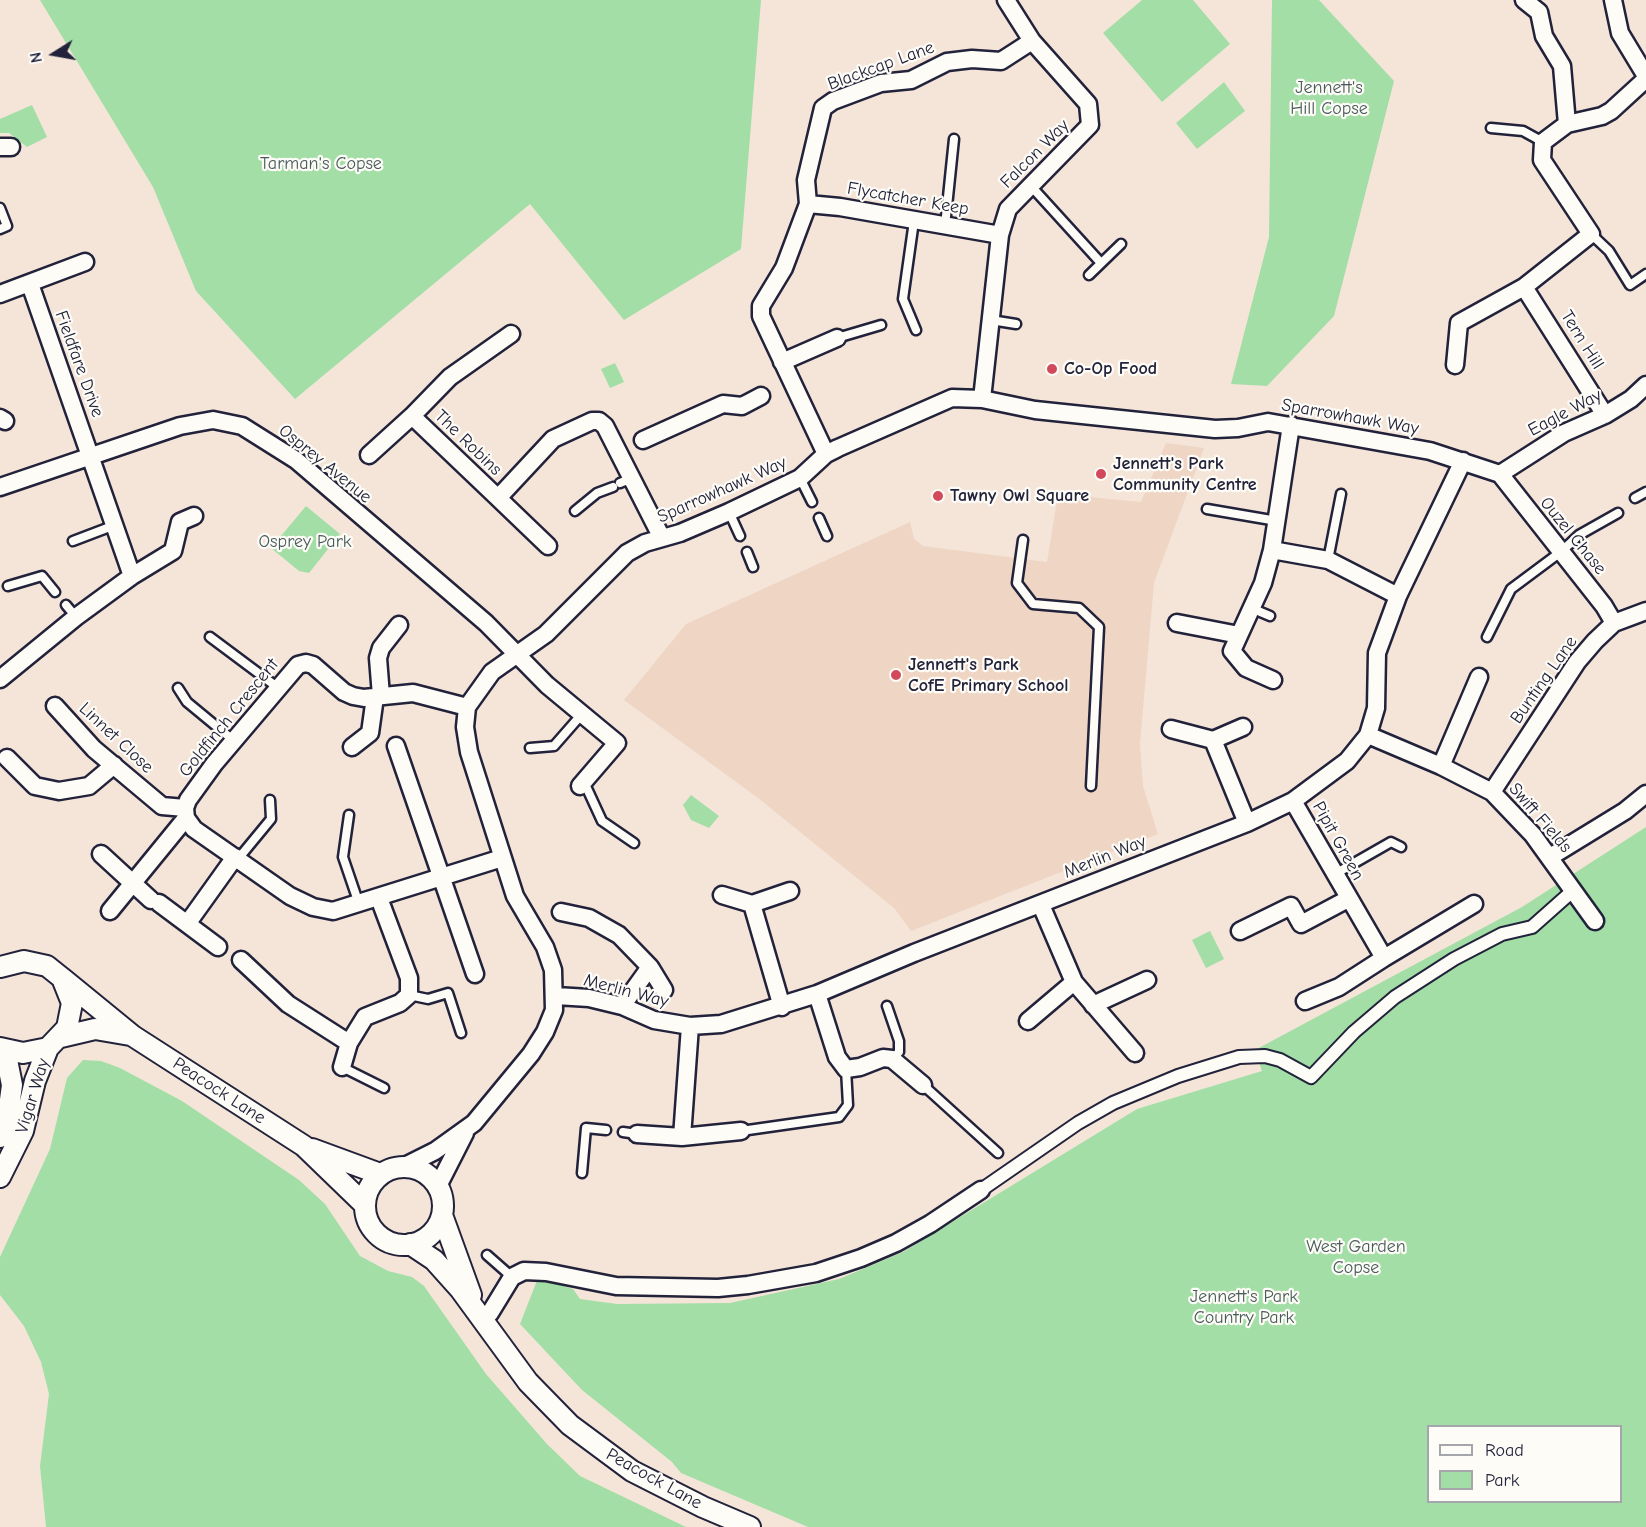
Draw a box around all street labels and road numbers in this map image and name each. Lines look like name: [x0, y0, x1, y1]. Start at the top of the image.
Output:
street label: Blackcap Lane: [825, 37, 937, 95]
street label: Falcon Way: [996, 115, 1074, 193]
street label: Flycatcher Keep: [846, 178, 970, 220]
street label: Tern Hill: [1556, 307, 1608, 373]
street label: Fieldfare Drive: [50, 308, 108, 420]
street label: Eagle Way: [1524, 385, 1606, 441]
street label: Sparrowhawk Way: [1280, 394, 1420, 440]
street label: The Robins: [430, 406, 506, 480]
street label: Osprey Avenue: [274, 420, 376, 508]
street label: Sparrowhawk Way: [654, 452, 790, 528]
street label: Ouzel Chase: [1535, 493, 1611, 579]
street label: Bunting Lane: [1506, 632, 1582, 728]
street label: Goldfinch Crescent: [175, 654, 283, 782]
street label: Linnet Close: [74, 698, 158, 778]
street label: Swift Fields: [1504, 779, 1576, 857]
street label: Pipit Green: [1308, 798, 1368, 884]
street label: Merlin Way: [1061, 831, 1149, 883]
street label: Merlin Way: [581, 969, 671, 1013]
street label: Peacock Lane: [169, 1053, 269, 1129]
street label: Vigar Way: [11, 1056, 55, 1136]
street label: Peacock Lane: [602, 1444, 706, 1514]

